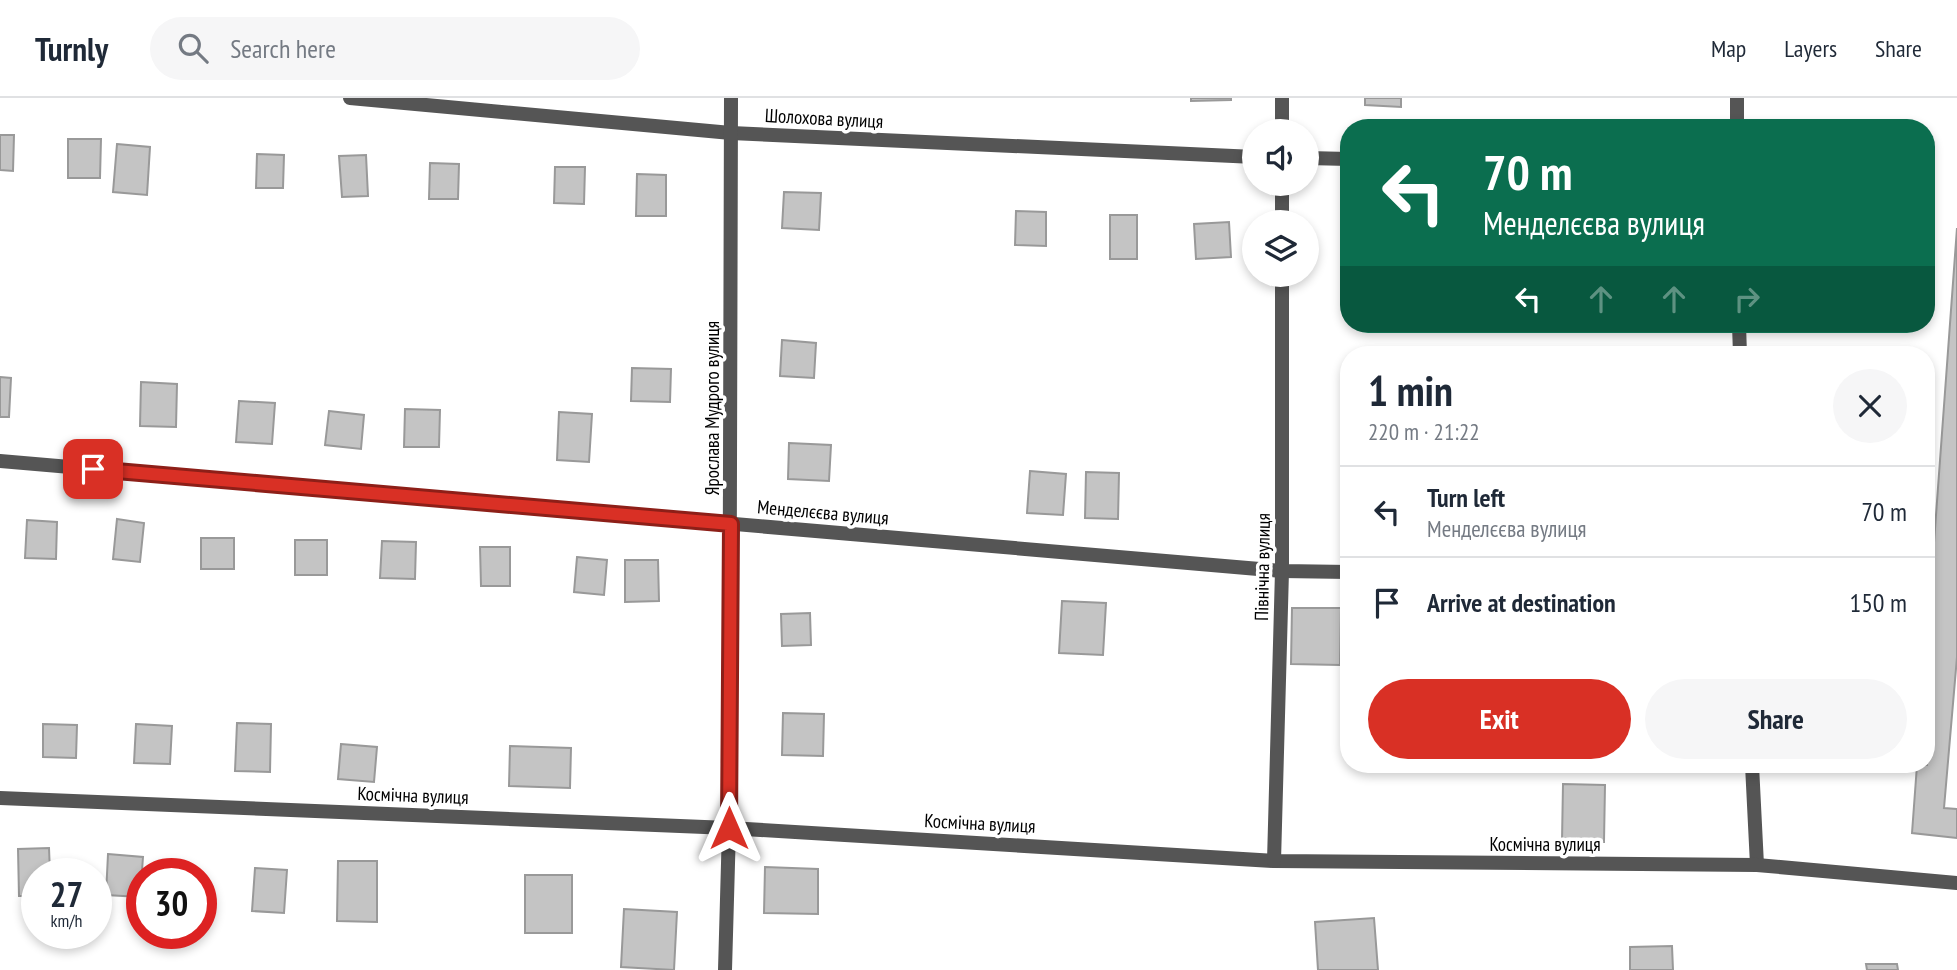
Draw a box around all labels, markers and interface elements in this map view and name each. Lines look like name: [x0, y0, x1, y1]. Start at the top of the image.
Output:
search box: [150, 17, 640, 80]
text: Turnly: [35, 27, 108, 70]
icon: search: [174, 29, 212, 67]
text: Search here: [230, 32, 336, 65]
text: Map: [1711, 33, 1746, 64]
text: Layers: [1784, 33, 1837, 64]
text: Share: [1875, 33, 1922, 64]
street label: Шолохова вулиця: [764, 103, 884, 133]
map controls: [1242, 119, 1319, 287]
button: sound: [1242, 119, 1319, 196]
text: 70 m: [1483, 140, 1572, 204]
icon: left: [1368, 147, 1459, 238]
text: Менделєєва вулиця: [1483, 202, 1705, 244]
button: layers: [1242, 210, 1319, 287]
icon: left: [1509, 280, 1547, 318]
icon: ahead: [1582, 280, 1620, 318]
icon: ahead: [1655, 280, 1693, 318]
icon: right: [1728, 280, 1766, 318]
street label: Ярослава Мудрого вулиця: [700, 321, 724, 495]
text: 1 min: [1368, 363, 1453, 418]
button: close: [1833, 369, 1907, 443]
text: 220 m · 21:22: [1368, 417, 1480, 446]
pin: [63, 439, 123, 499]
icon: arrive: [74, 450, 112, 488]
text: Turn left: [1427, 481, 1505, 514]
icon: left: [1368, 493, 1406, 531]
street label: Менделєєва вулиця: [756, 494, 890, 530]
text: 70 m: [1861, 495, 1907, 528]
street label: Північна вулиця: [1249, 513, 1275, 621]
text: Менделєєва вулиця: [1427, 514, 1587, 543]
icon: arrive: [1368, 584, 1406, 622]
text: Arrive at destination: [1427, 586, 1616, 619]
text: 150 m: [1849, 586, 1907, 619]
button: Exit: [1368, 679, 1631, 759]
button: Share: [1645, 679, 1907, 759]
street label: Космічна вулиця: [357, 781, 469, 809]
position arrow: [692, 791, 766, 865]
street label: Космічна вулиця: [924, 808, 1036, 838]
street label: Космічна вулиця: [1489, 832, 1601, 856]
speed limit sign: 30: [126, 858, 217, 949]
text: 27: [50, 871, 83, 917]
text: km/h: [51, 909, 82, 932]

